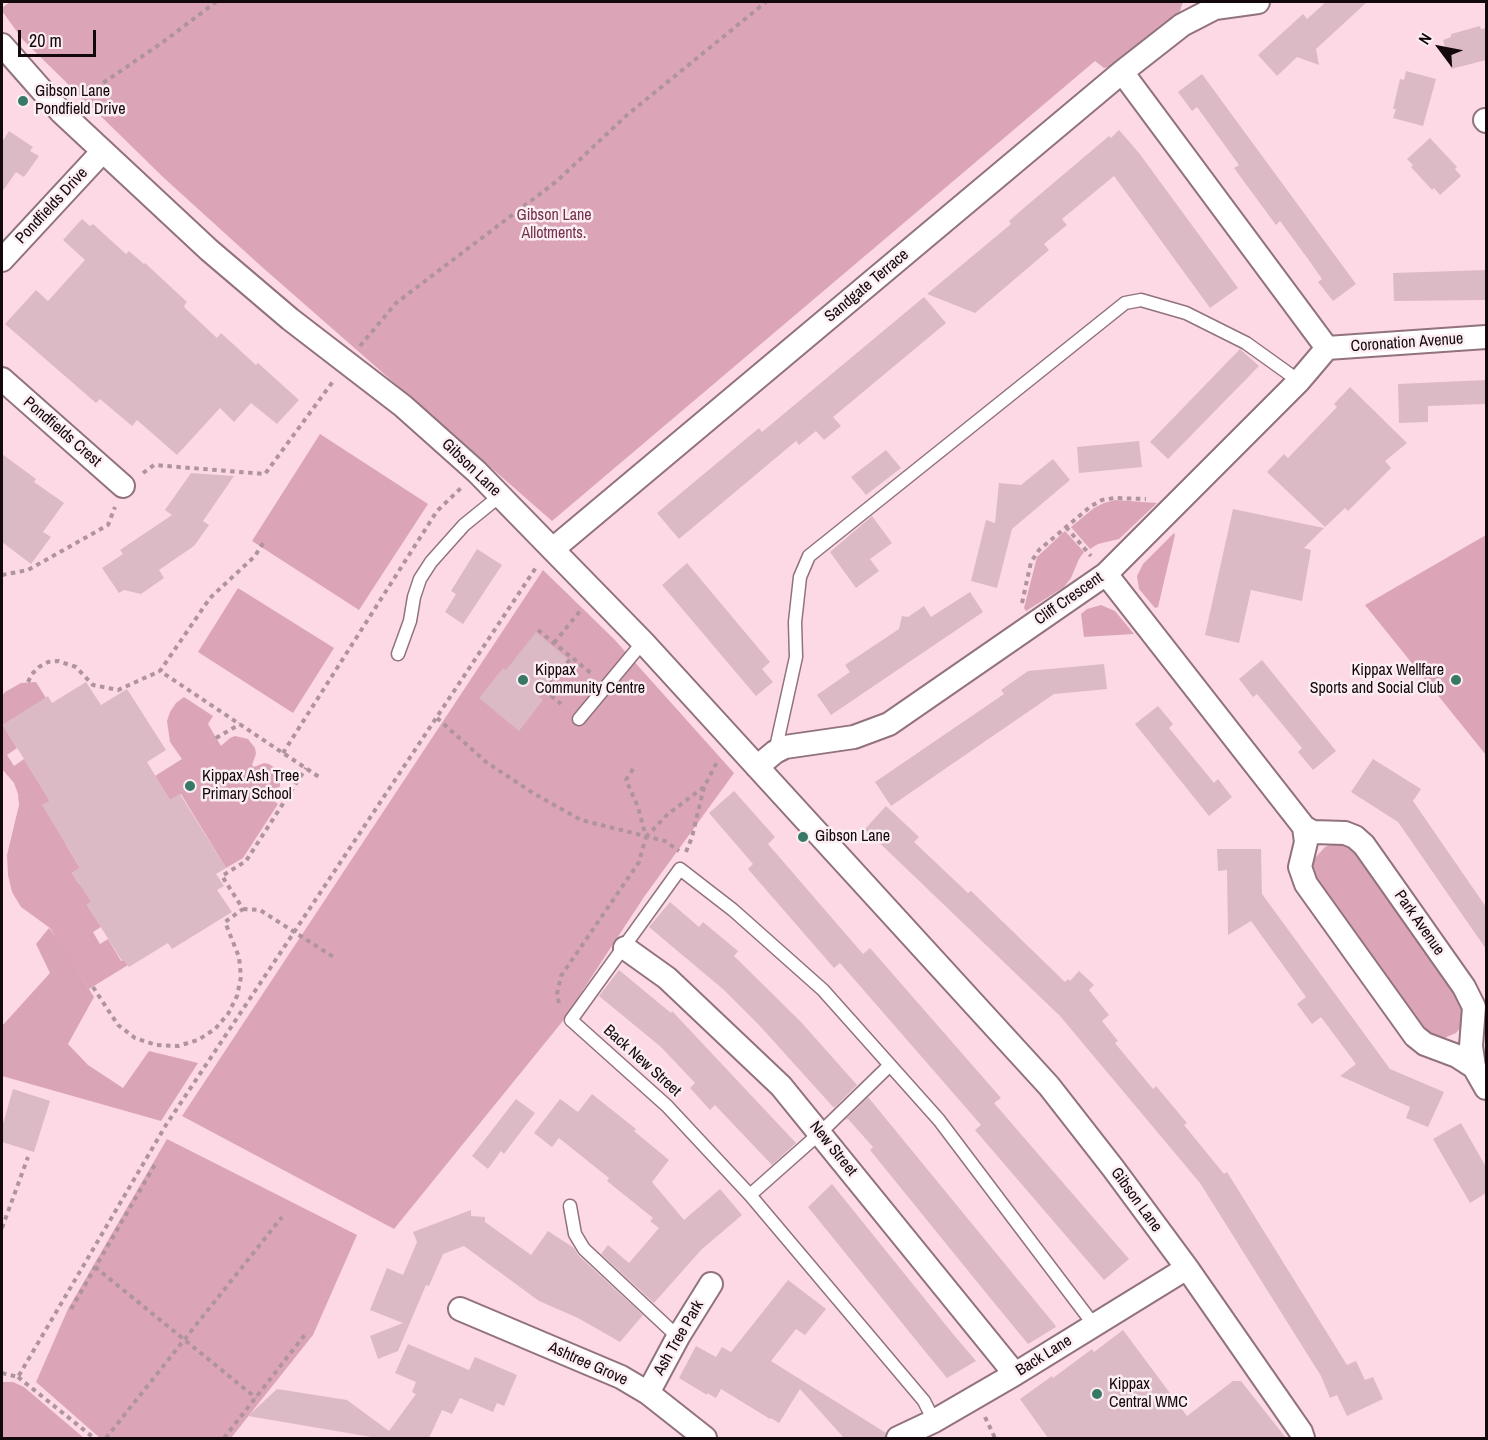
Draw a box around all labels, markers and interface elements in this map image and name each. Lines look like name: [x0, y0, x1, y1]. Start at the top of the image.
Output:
scale bar: [21, 18, 99, 56]
north arrow: [1410, 18, 1470, 78]
text: 20 m: [29, 28, 62, 53]
text: N: [1413, 29, 1437, 48]
place label: Gibson Lane Pondfield Drive: [35, 82, 125, 120]
marker: Gibson Lane Pondfield Drive: [16, 94, 30, 108]
street label: Pondfields Drive: [12, 164, 92, 248]
park label: Gibson Lane Allotments.: [516, 206, 592, 244]
street label: Sandgate Terrace: [821, 245, 913, 327]
street label: Coronation Avenue: [1350, 329, 1464, 357]
street label: Pondfields Crest: [19, 393, 105, 471]
street label: Gibson Lane: [437, 435, 505, 501]
street label: Cliff Crescent: [1031, 568, 1107, 630]
place label: Kippax Community Centre: [535, 661, 645, 699]
place label: Kippax Wellfare Sports and Social Club: [1310, 661, 1444, 699]
marker: Kippax Community Centre: [516, 673, 530, 687]
marker: Kippax Wellfare Sports and Social Club: [1449, 673, 1463, 687]
place label: Kippax Ash Tree Primary School: [202, 767, 299, 805]
marker: Kippax Ash Tree Primary School: [183, 779, 197, 793]
place label: Gibson Lane: [815, 827, 890, 847]
marker: Gibson Lane: [796, 830, 810, 844]
street label: Park Avenue: [1390, 887, 1448, 959]
street label: Back New Street: [599, 1021, 685, 1101]
street label: New Street: [805, 1118, 861, 1180]
street label: Gibson Lane: [1106, 1164, 1166, 1236]
street label: Ash Tree Park: [650, 1297, 708, 1379]
street label: Back Lane: [1013, 1331, 1075, 1381]
street label: Ashtree Grove: [545, 1338, 631, 1390]
place label: Kippax Central WMC: [1109, 1375, 1188, 1413]
marker: Kippax Central WMC: [1090, 1387, 1104, 1401]

